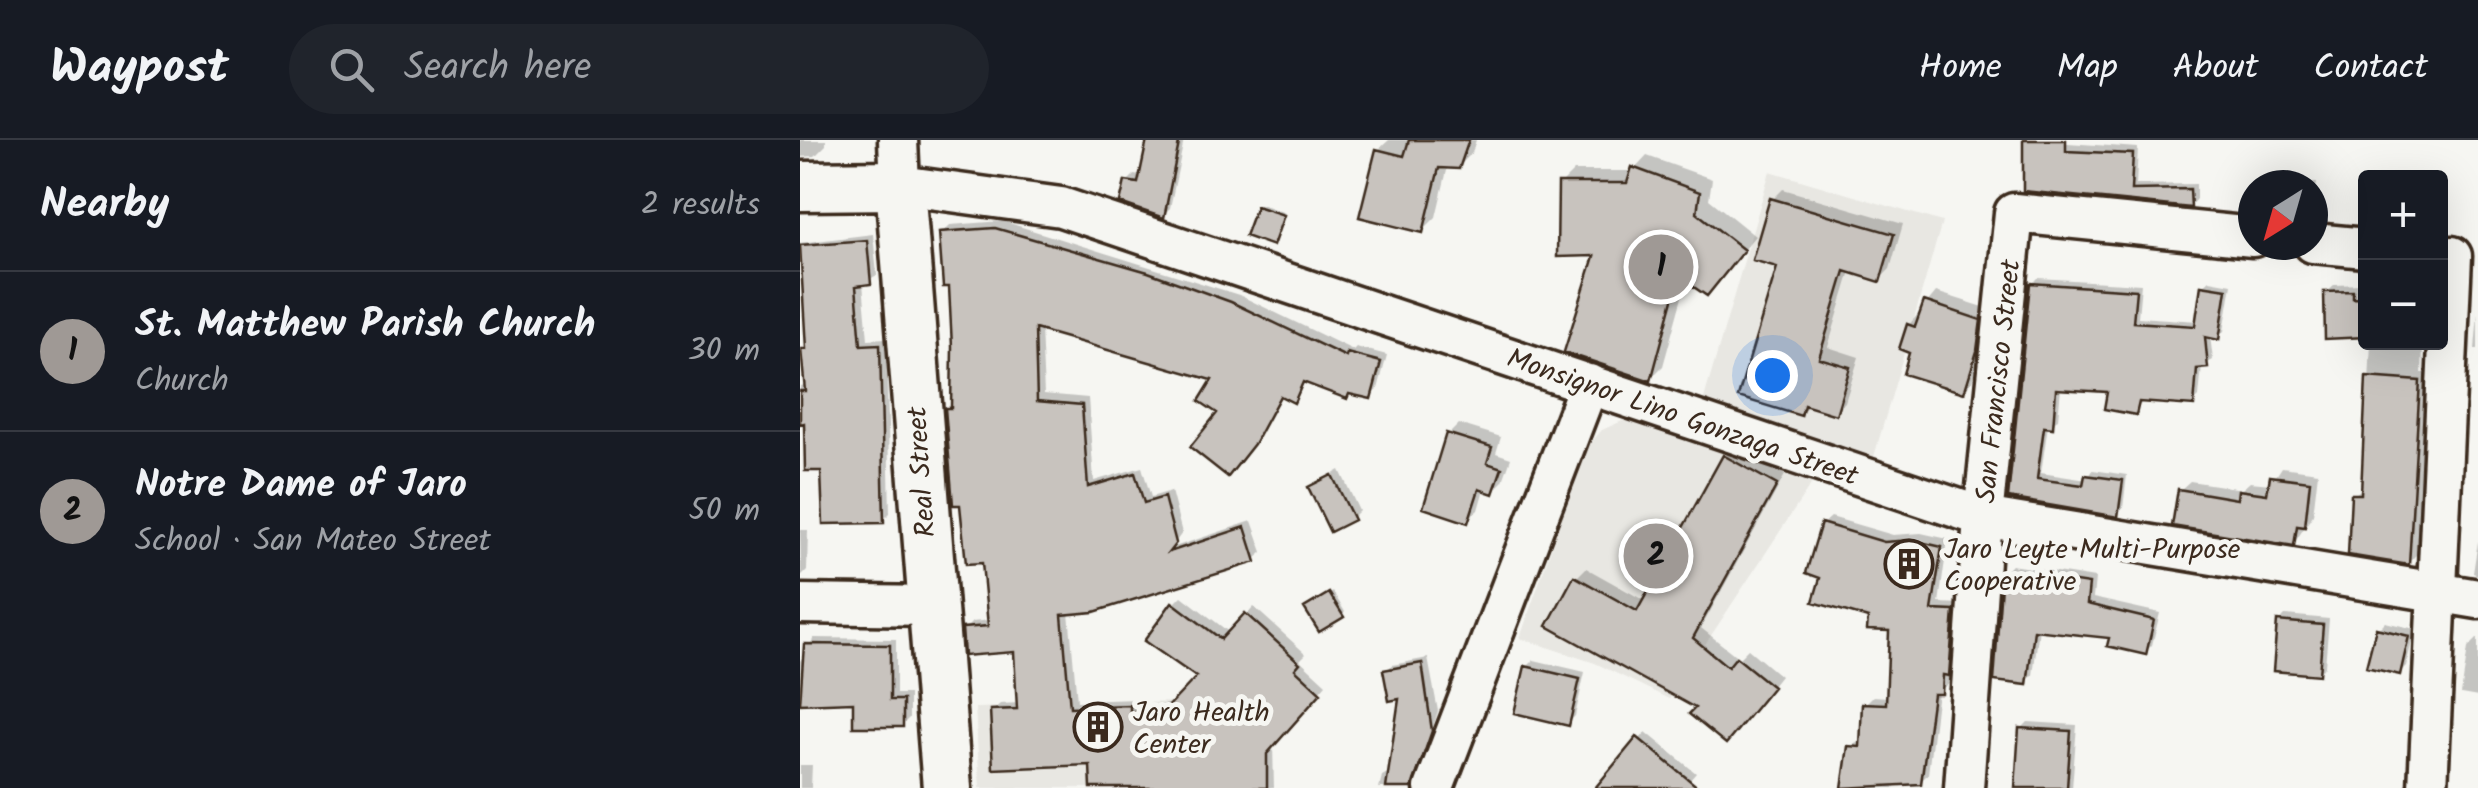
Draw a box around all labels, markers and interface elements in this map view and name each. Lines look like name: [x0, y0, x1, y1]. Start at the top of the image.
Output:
search box: [289, 24, 989, 114]
text: Waypost: [50, 31, 229, 107]
text: Search here: [404, 39, 591, 99]
text: Home: [1919, 41, 2002, 97]
text: Map: [2057, 41, 2118, 97]
text: About: [2173, 41, 2258, 97]
text: Contact: [2313, 41, 2428, 97]
icon: search: [324, 42, 379, 97]
north arrow: [2238, 170, 2328, 260]
map controls: [2358, 170, 2448, 350]
button: +: [2358, 170, 2448, 260]
text: Nearby: [40, 172, 169, 239]
text: 2 results: [641, 180, 760, 231]
pin: 1: [1628, 230, 1694, 304]
street label: San Francisco Street: [1964, 256, 2035, 505]
button: −: [2358, 260, 2448, 350]
text: St. Matthew Parish Church: [135, 296, 595, 356]
text: 1: [68, 326, 77, 377]
text: 30 m: [687, 326, 760, 377]
street label: Monsignor Lino Gonzaga Street: [1500, 337, 1865, 500]
your location: [1747, 350, 1798, 401]
text: Church: [135, 356, 229, 407]
street label: Real Street: [895, 404, 950, 539]
text: Notre Dame of Jaro: [135, 456, 467, 516]
text: 2: [63, 486, 82, 537]
text: 50 m: [689, 486, 760, 537]
text: School · San Mateo Street: [135, 516, 491, 567]
pin: 2: [1624, 518, 1688, 594]
place label: Jaro Leyte Multi-Purpose Cooperative: [1944, 528, 2241, 605]
building icon: Jaro Leyte Multi-Purpose Cooperative: [1883, 538, 1935, 590]
place label: Jaro Health Center: [1133, 691, 1270, 768]
building icon: Jaro Health Center: [1072, 701, 1124, 753]

